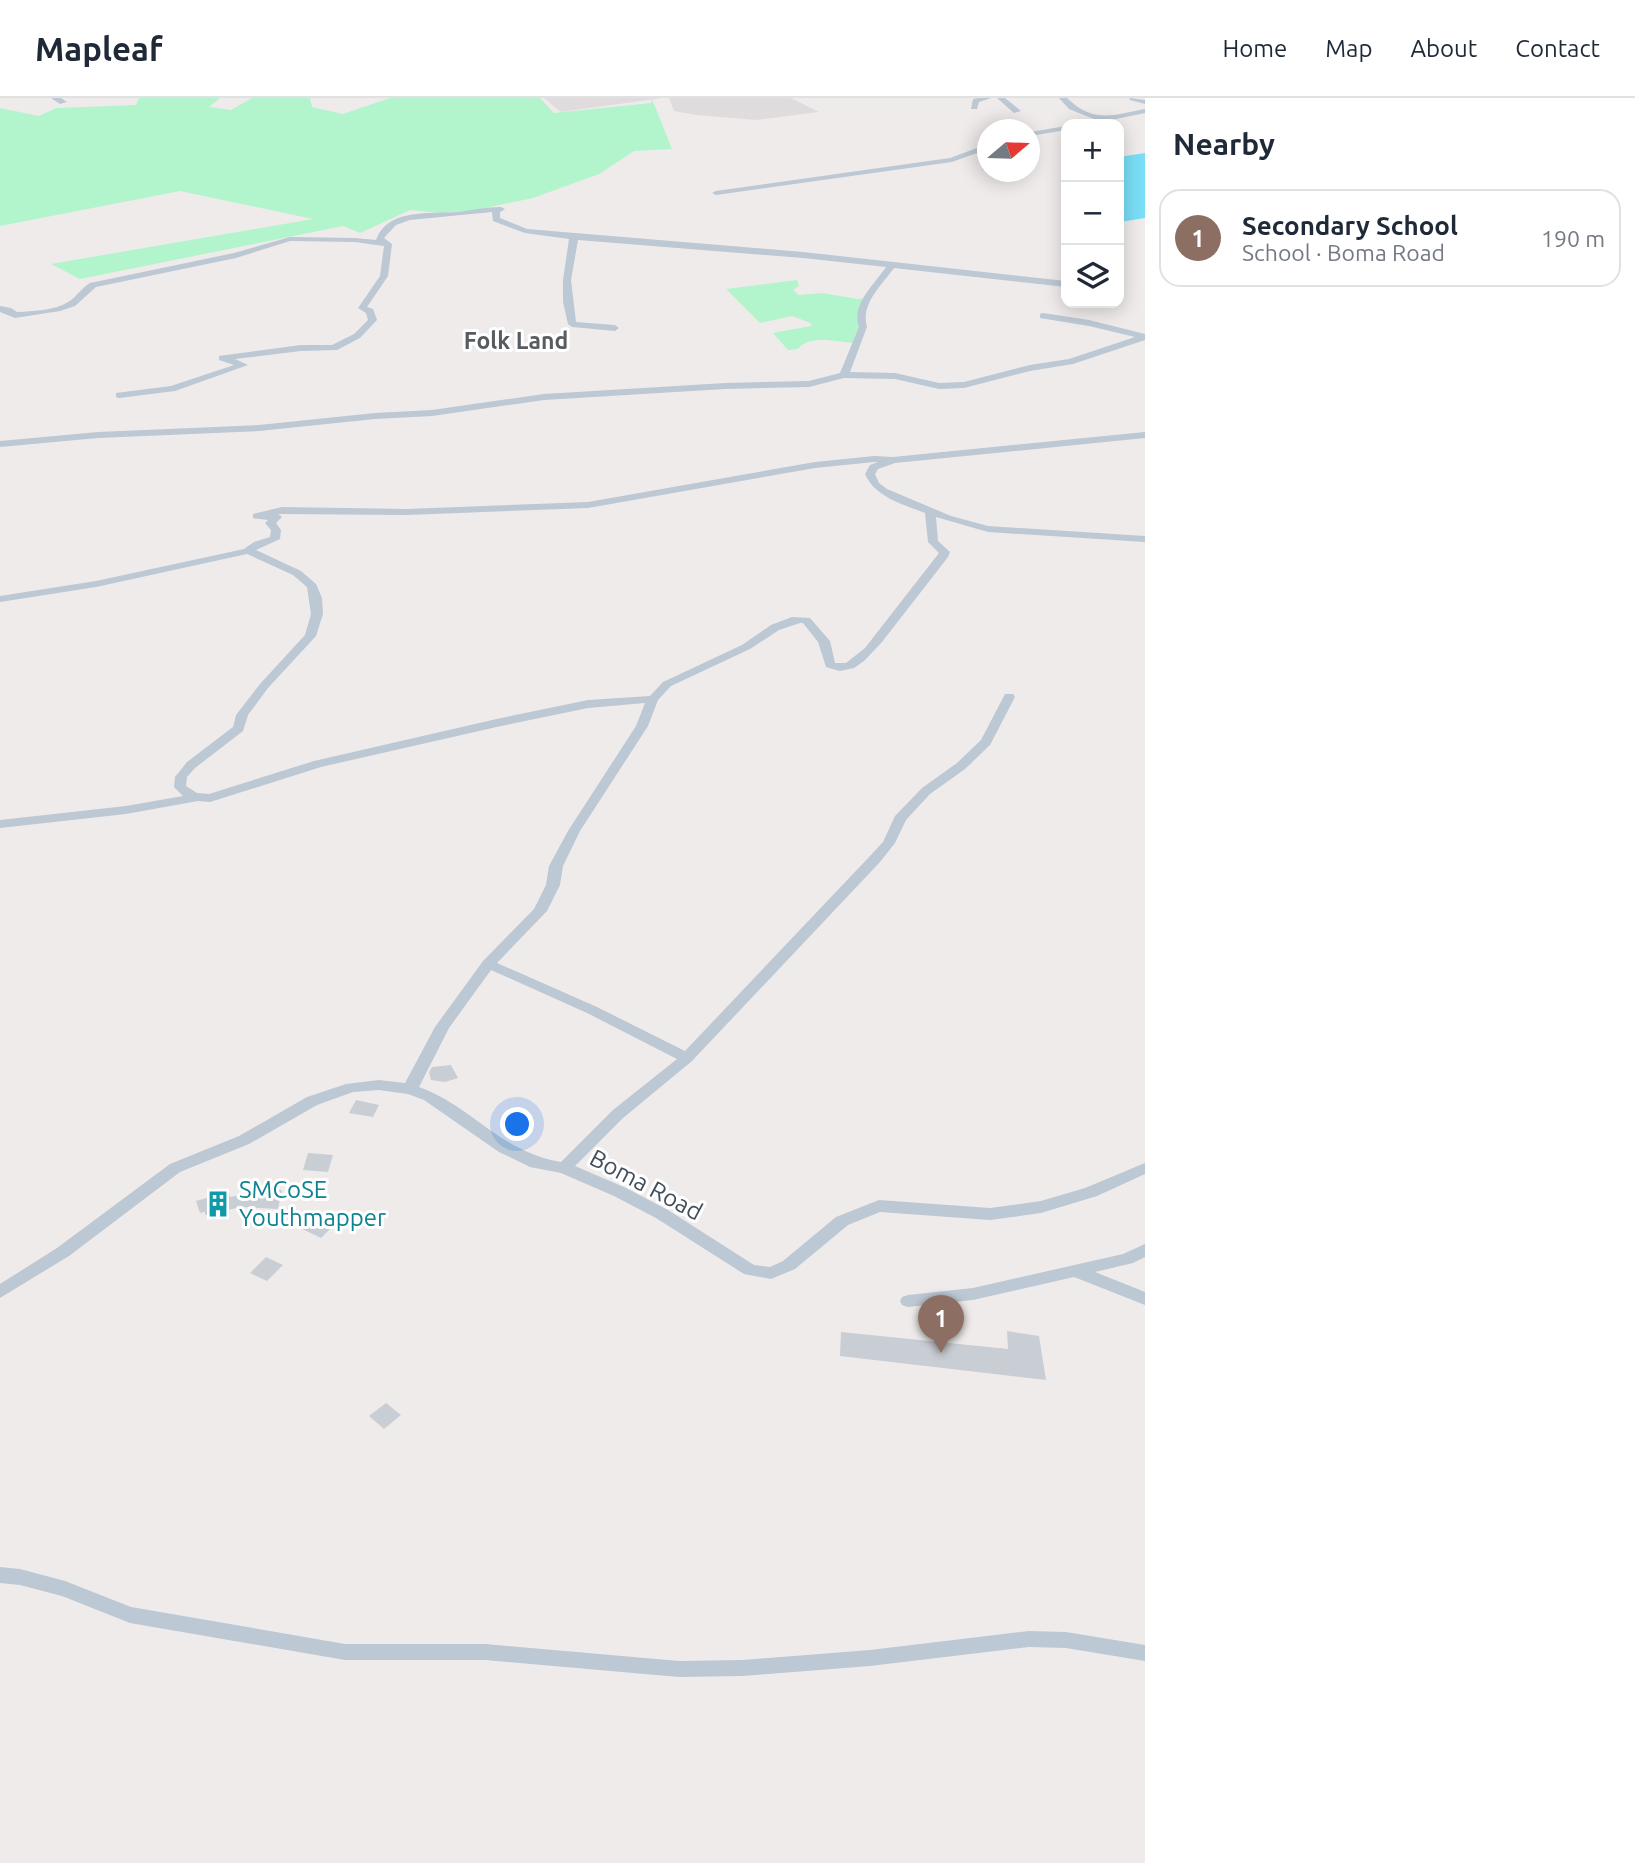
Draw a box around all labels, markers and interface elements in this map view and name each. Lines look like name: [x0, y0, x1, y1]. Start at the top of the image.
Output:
text: Mapleaf: [35, 30, 163, 67]
text: Home: [1222, 35, 1287, 62]
text: Map: [1325, 35, 1372, 62]
text: About: [1410, 35, 1477, 62]
text: Contact: [1515, 35, 1600, 62]
north arrow: [977, 119, 1040, 182]
map controls: [1061, 119, 1124, 308]
button: +: [1061, 119, 1124, 182]
text: Nearby: [1173, 127, 1275, 161]
button: −: [1061, 182, 1124, 245]
text: Secondary School: [1242, 211, 1458, 240]
text: 1: [1192, 226, 1204, 251]
text: 190 m: [1541, 226, 1605, 251]
text: School · Boma Road: [1242, 240, 1445, 265]
button: layers: [1061, 245, 1124, 308]
district label: Folk Land: [464, 328, 568, 353]
your location: [500, 1107, 534, 1141]
street label: Boma Road: [586, 1144, 707, 1225]
place label: SMCoSE Youthmapper: [239, 1176, 386, 1231]
building icon: SMCoSE Youthmapper: [203, 1189, 233, 1219]
pin: 1: [918, 1295, 964, 1353]

